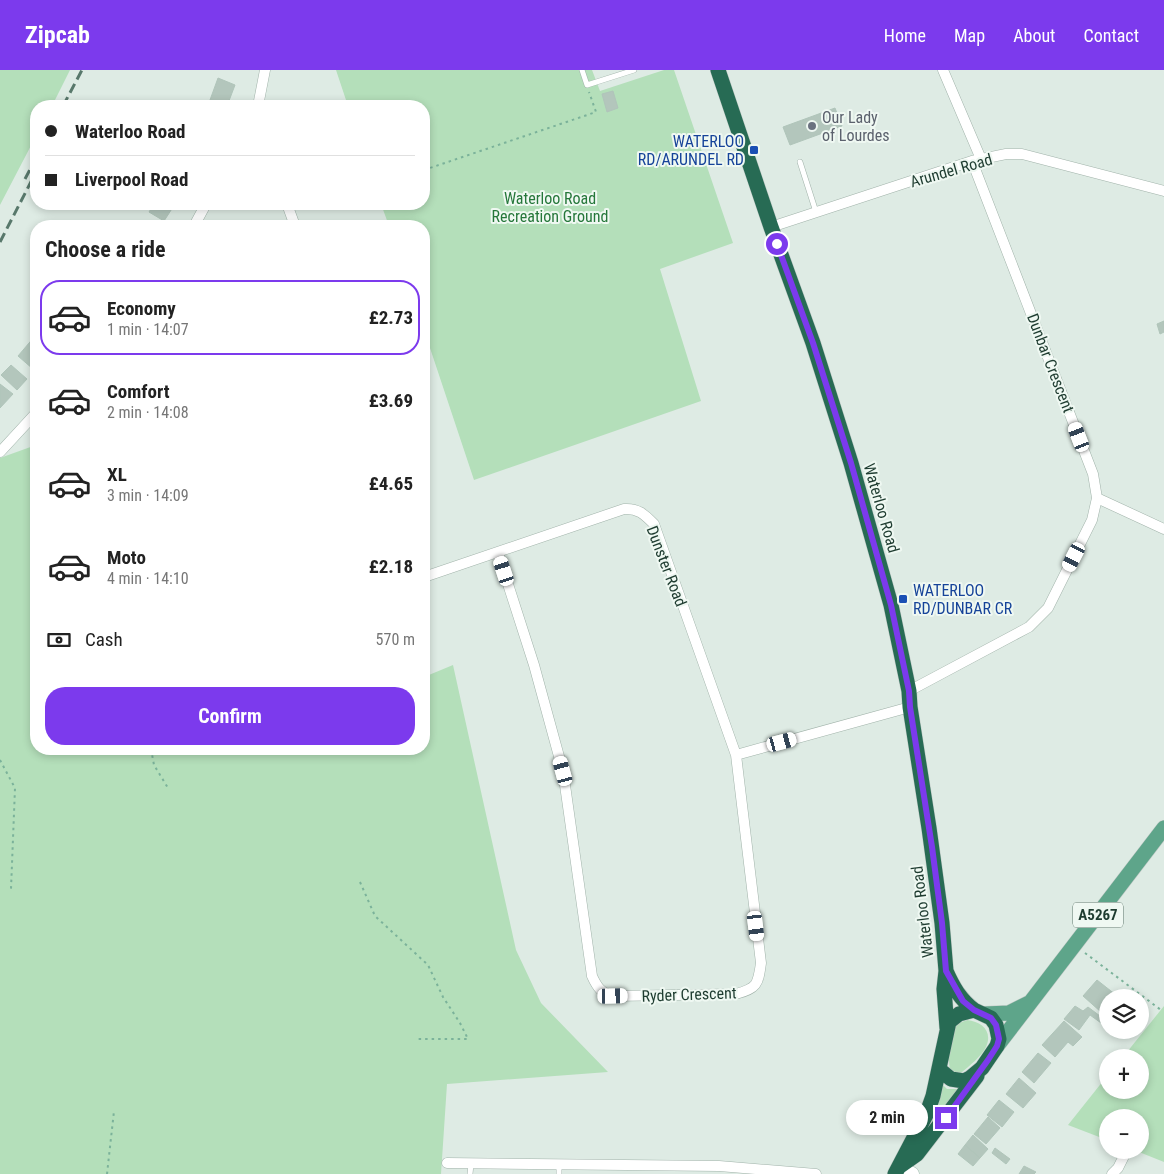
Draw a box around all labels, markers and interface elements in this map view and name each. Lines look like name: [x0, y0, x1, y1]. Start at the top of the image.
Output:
text: Zipcab: [25, 21, 90, 49]
text: Home: [884, 25, 926, 46]
text: Map: [954, 25, 985, 46]
text: About: [1013, 25, 1055, 46]
text: Contact: [1083, 25, 1139, 46]
place label: Our Lady of Lourdes: [822, 108, 890, 145]
text: Waterloo Road: [75, 120, 186, 143]
marker: Our Lady of Lourdes: [806, 120, 818, 132]
place label: WATERLOO RD/ARUNDEL RD: [638, 132, 744, 169]
marker: WATERLOO RD/ARUNDEL RD: [748, 144, 760, 156]
street label: Arundel Road: [908, 150, 994, 191]
text: Liverpool Road: [75, 168, 188, 191]
park label: Waterloo Road Recreation Ground: [492, 189, 608, 226]
route start: [766, 233, 788, 255]
text: Choose a ride: [45, 237, 166, 262]
icon: car: [47, 295, 92, 340]
text: Economy: [107, 297, 176, 320]
text: £2.73: [369, 306, 413, 329]
street label: Dunbar Crescent: [1023, 311, 1078, 416]
text: 1 min · 14:07: [107, 320, 189, 339]
icon: car: [47, 378, 92, 423]
text: Comfort: [107, 380, 170, 403]
text: £3.69: [369, 389, 413, 412]
text: 2 min · 14:08: [107, 403, 189, 422]
car: [1066, 420, 1091, 454]
icon: car: [47, 461, 92, 506]
street label: Waterloo Road: [860, 461, 903, 555]
text: XL: [107, 463, 127, 486]
text: £4.65: [369, 472, 413, 495]
text: 3 min · 14:09: [107, 486, 189, 505]
street label: Dunster Road: [642, 523, 691, 609]
car: [1060, 540, 1087, 574]
icon: car: [47, 544, 92, 589]
text: Moto: [107, 546, 146, 569]
car: [492, 554, 515, 588]
text: £2.18: [369, 555, 413, 578]
text: 4 min · 14:10: [107, 569, 189, 588]
place label: WATERLOO RD/DUNBAR CR: [913, 581, 1013, 618]
marker: WATERLOO RD/DUNBAR CR: [897, 593, 909, 605]
icon: cash: [45, 626, 73, 654]
text: Cash: [85, 628, 123, 651]
text: 570 m: [376, 630, 415, 649]
button: Confirm: [45, 687, 415, 745]
car: [765, 731, 798, 753]
car: [551, 755, 574, 787]
street label: Waterloo Road: [907, 865, 938, 959]
road number: A5267: [1073, 902, 1123, 928]
car: [746, 910, 765, 942]
street label: Ryder Crescent: [641, 983, 737, 1006]
car: [597, 988, 628, 1004]
map controls: [1099, 989, 1149, 1159]
button: layers: [1099, 989, 1149, 1039]
button: +: [1099, 1049, 1149, 1099]
callout: 2 min: [846, 1100, 928, 1136]
route end: [935, 1107, 957, 1129]
text: 2 min: [869, 1108, 905, 1127]
button: −: [1099, 1109, 1149, 1159]

